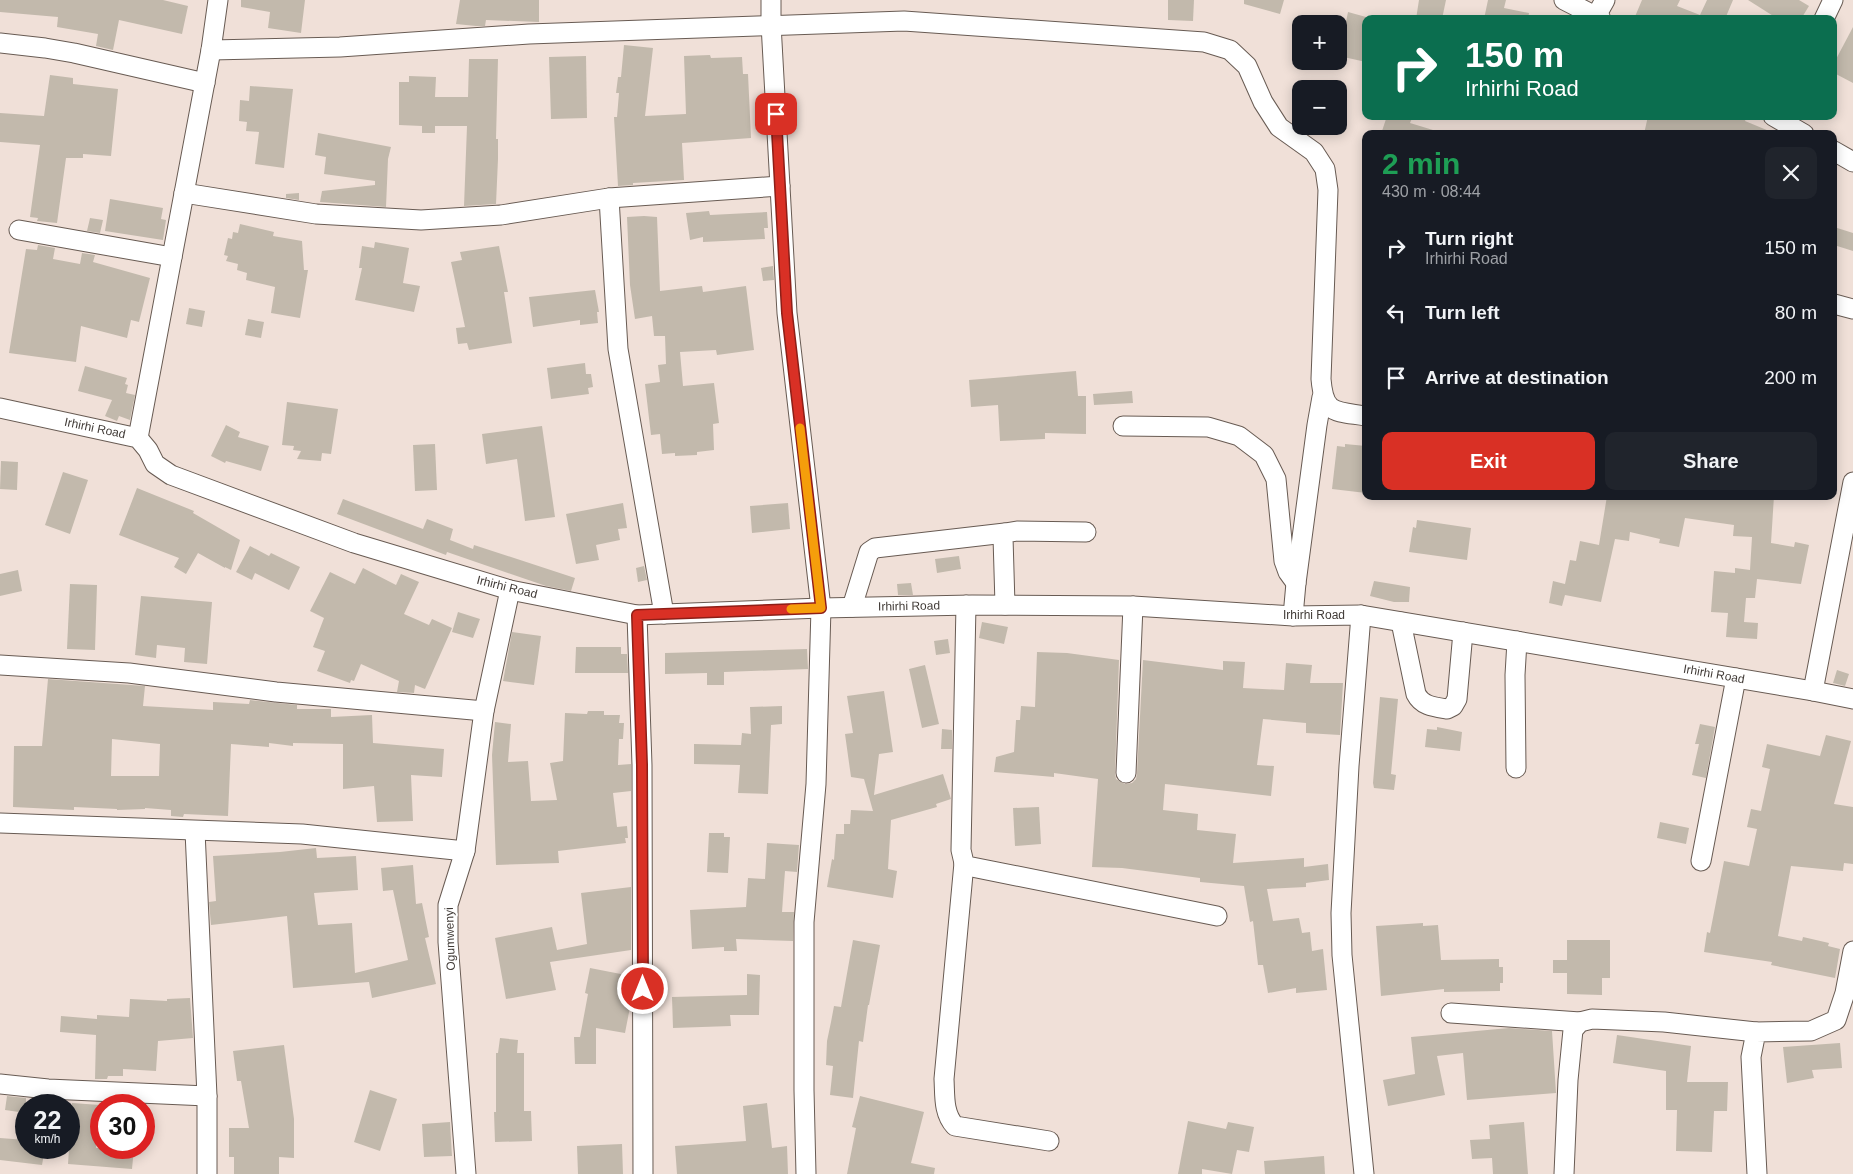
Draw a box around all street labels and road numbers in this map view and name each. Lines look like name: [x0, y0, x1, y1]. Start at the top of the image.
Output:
street label: Irhirhi Road: [63, 415, 127, 441]
street label: Irhirhi Road: [475, 573, 539, 601]
street label: Irhirhi Road: [878, 598, 940, 614]
street label: Irhirhi Road: [1283, 608, 1345, 622]
street label: Irhirhi Road: [1682, 662, 1746, 686]
street label: Ogumwenyi: [442, 907, 458, 971]

